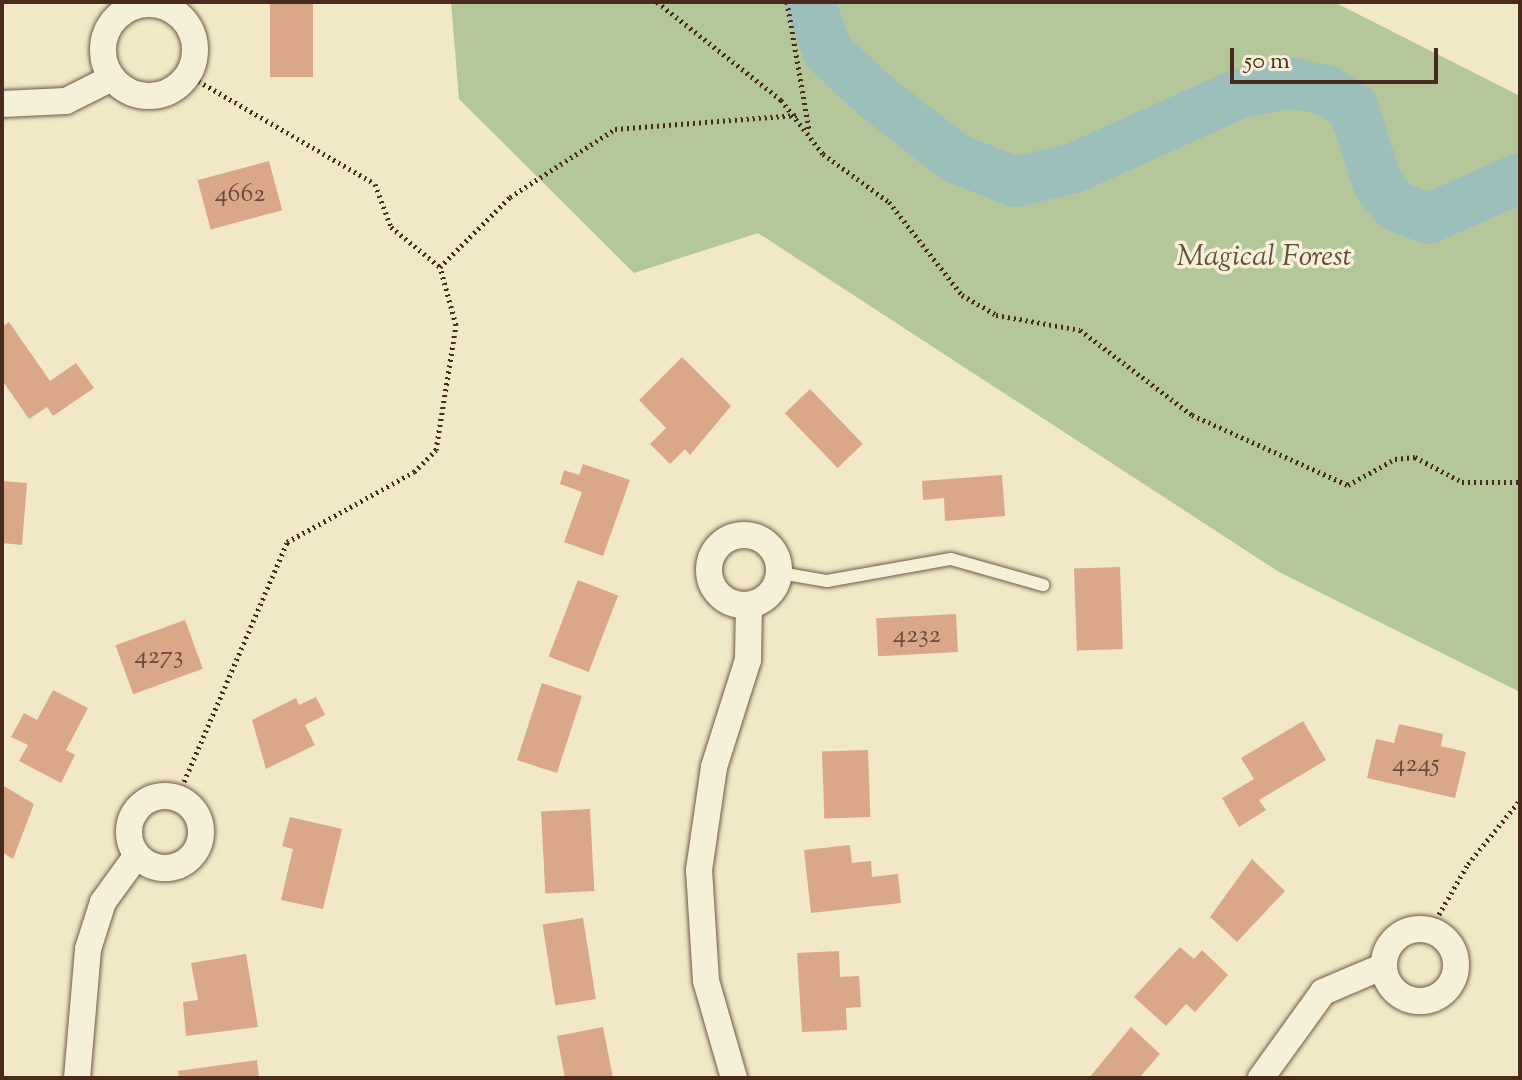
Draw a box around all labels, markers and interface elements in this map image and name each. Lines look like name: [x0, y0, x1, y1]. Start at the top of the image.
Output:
scale bar: [1234, 32, 1442, 82]
text: 50 m: [1244, 45, 1290, 79]
house number: 4662: [215, 179, 265, 211]
park label: Magical Forest: [1176, 240, 1352, 276]
house number: 4232: [893, 620, 941, 652]
house number: 4273: [135, 641, 183, 673]
house number: 4245: [1392, 749, 1440, 781]

